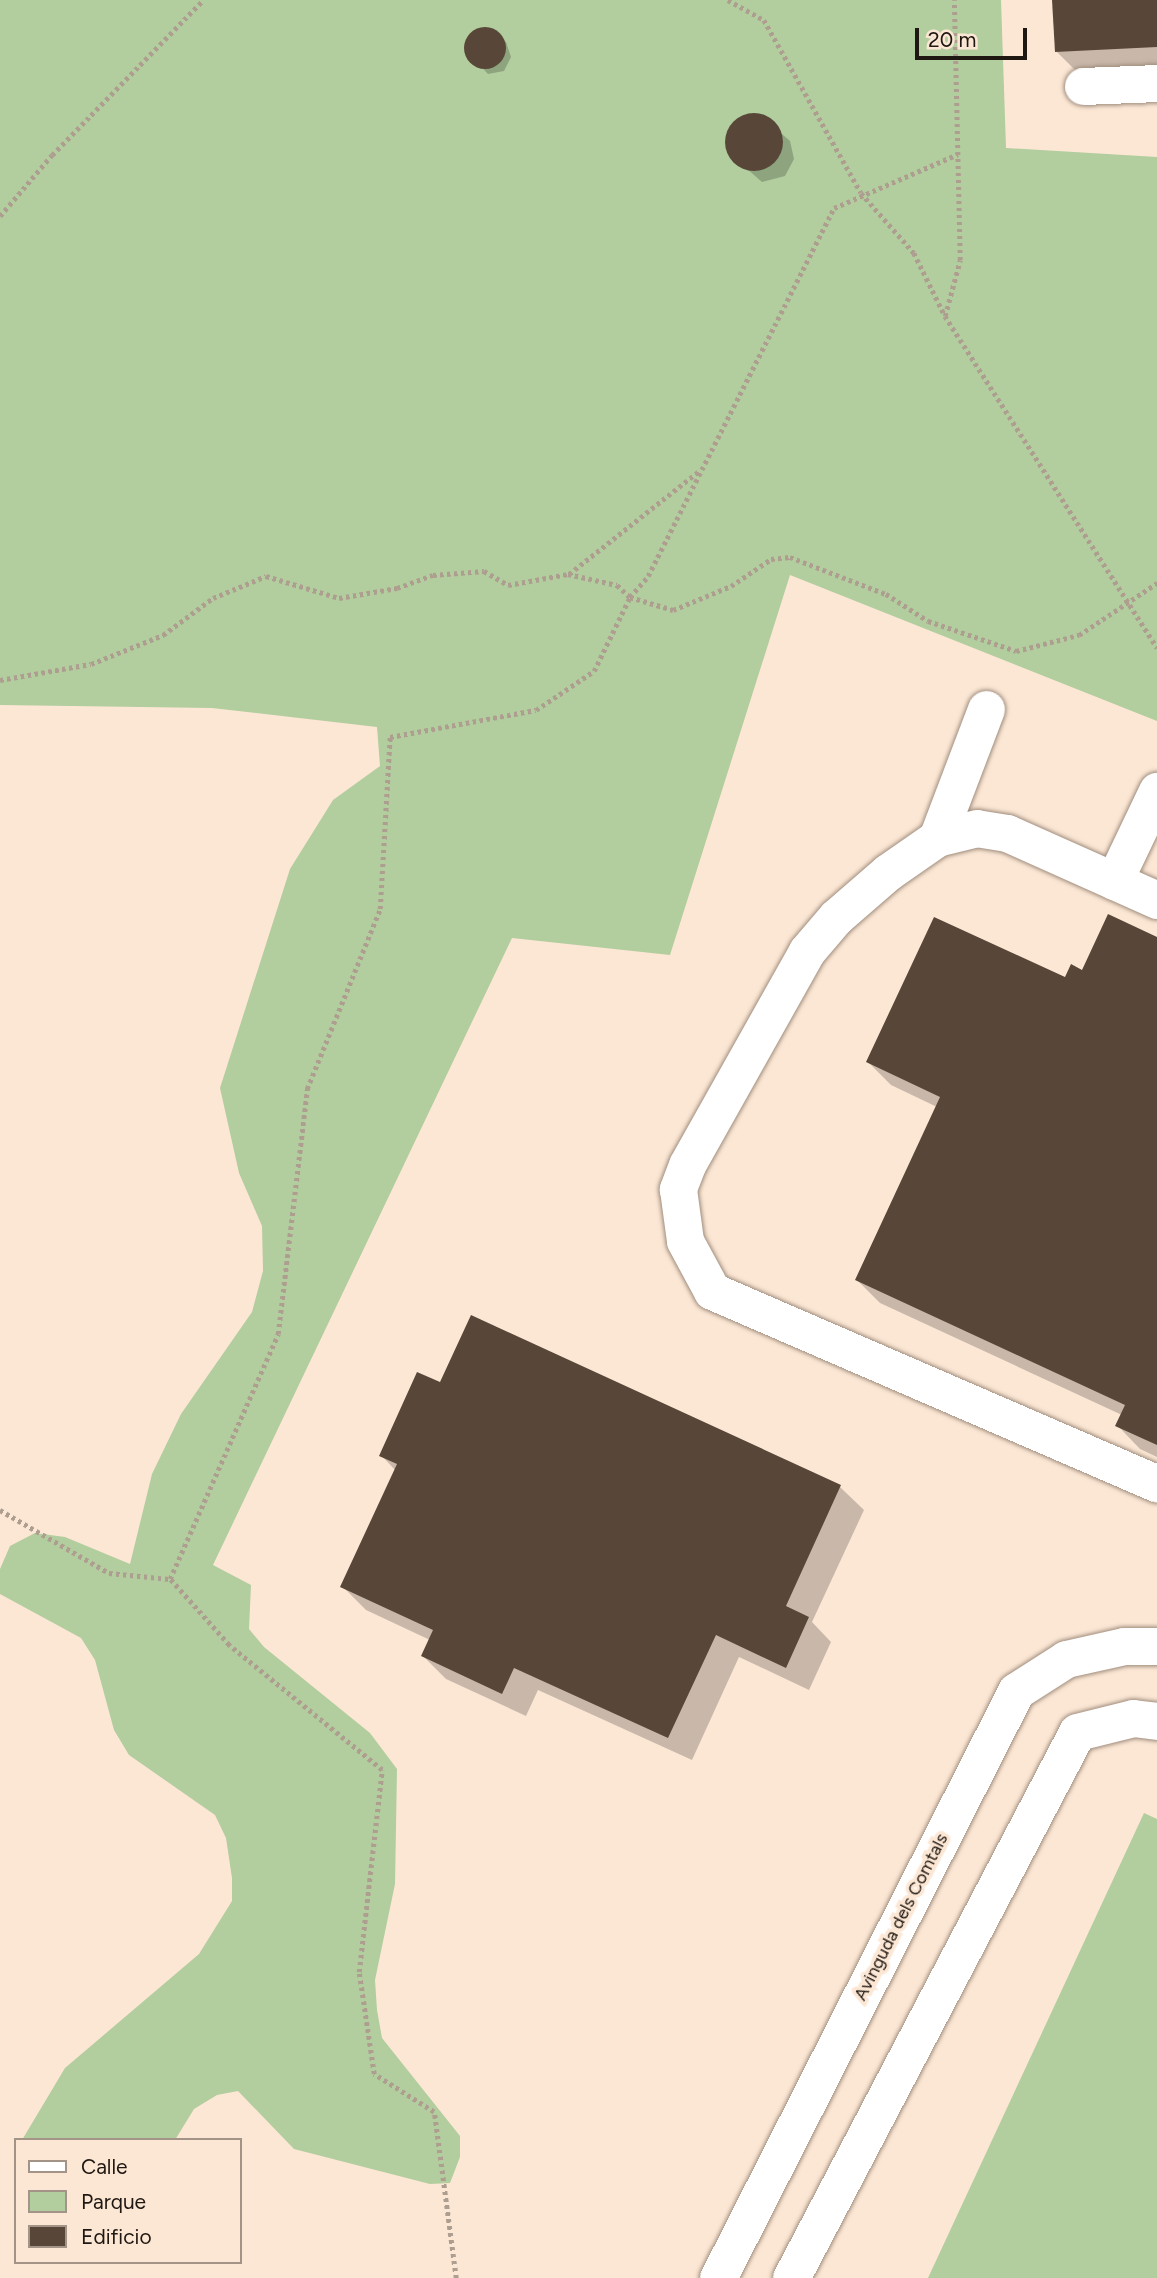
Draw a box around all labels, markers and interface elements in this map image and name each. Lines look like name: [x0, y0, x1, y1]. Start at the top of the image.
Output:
scale bar: [919, 14, 1031, 58]
text: 20 m: [928, 27, 976, 52]
street label: Avinguda dels Comtals: [849, 1830, 953, 2004]
legend: [14, 2138, 242, 2264]
text: Calle: [81, 2154, 128, 2179]
text: Parque: [81, 2189, 146, 2214]
text: Edificio: [81, 2224, 152, 2249]

